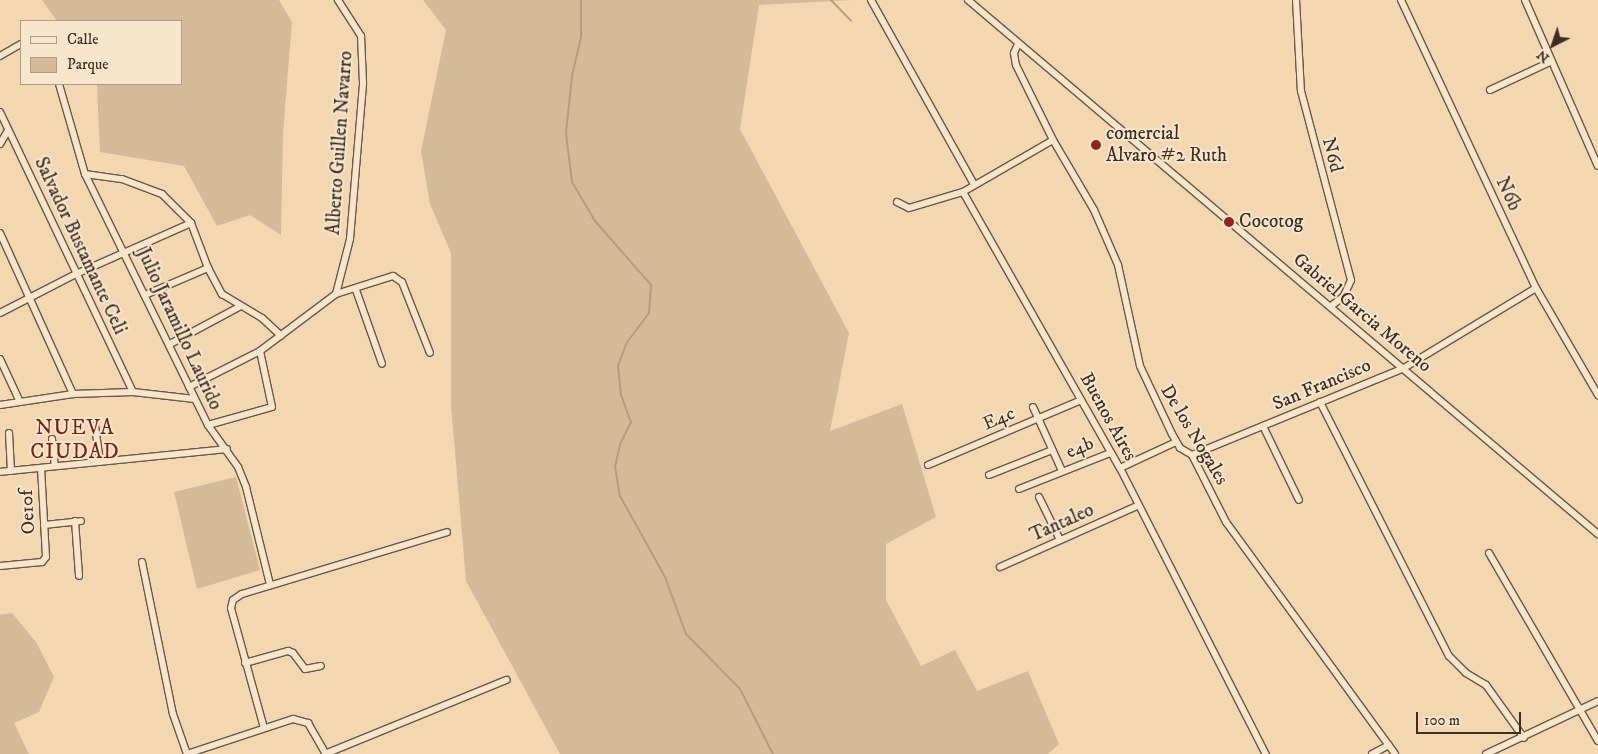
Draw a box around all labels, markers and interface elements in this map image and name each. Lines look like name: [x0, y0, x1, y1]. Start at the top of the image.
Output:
legend: [20, 20, 182, 85]
north arrow: [1528, 20, 1578, 70]
text: Calle: [67, 30, 99, 49]
text: N: [1533, 46, 1553, 67]
street label: Alberto Guillen Navarro: [322, 50, 358, 236]
text: Parque: [67, 55, 108, 74]
place label: comercial Alvaro #2 Ruth: [1106, 123, 1227, 167]
street label: N6d: [1317, 135, 1347, 175]
marker: comercial Alvaro #2 Ruth: [1090, 139, 1102, 151]
street label: Salvador Bustamante Celi: [29, 154, 131, 338]
street label: N6b: [1490, 174, 1526, 214]
place label: Cocotog: [1239, 211, 1303, 233]
marker: Cocotog: [1223, 216, 1235, 228]
street label: Julio Jaramillo Laurido: [131, 244, 227, 414]
street label: Gabriel Garcia Moreno: [1288, 248, 1436, 378]
street label: San Francisco: [1269, 354, 1375, 416]
street label: Buenos Aires: [1075, 369, 1141, 465]
street label: De los Nogales: [1155, 381, 1233, 489]
street label: E4c: [980, 402, 1018, 436]
district label: NUEVA CIUDAD: [30, 415, 120, 465]
street label: e4b: [1063, 432, 1097, 464]
street label: Oe10f: [15, 489, 41, 535]
street label: Tantaleo: [1027, 499, 1097, 547]
scale bar: [1418, 702, 1523, 734]
text: 100 m: [1424, 711, 1460, 730]

